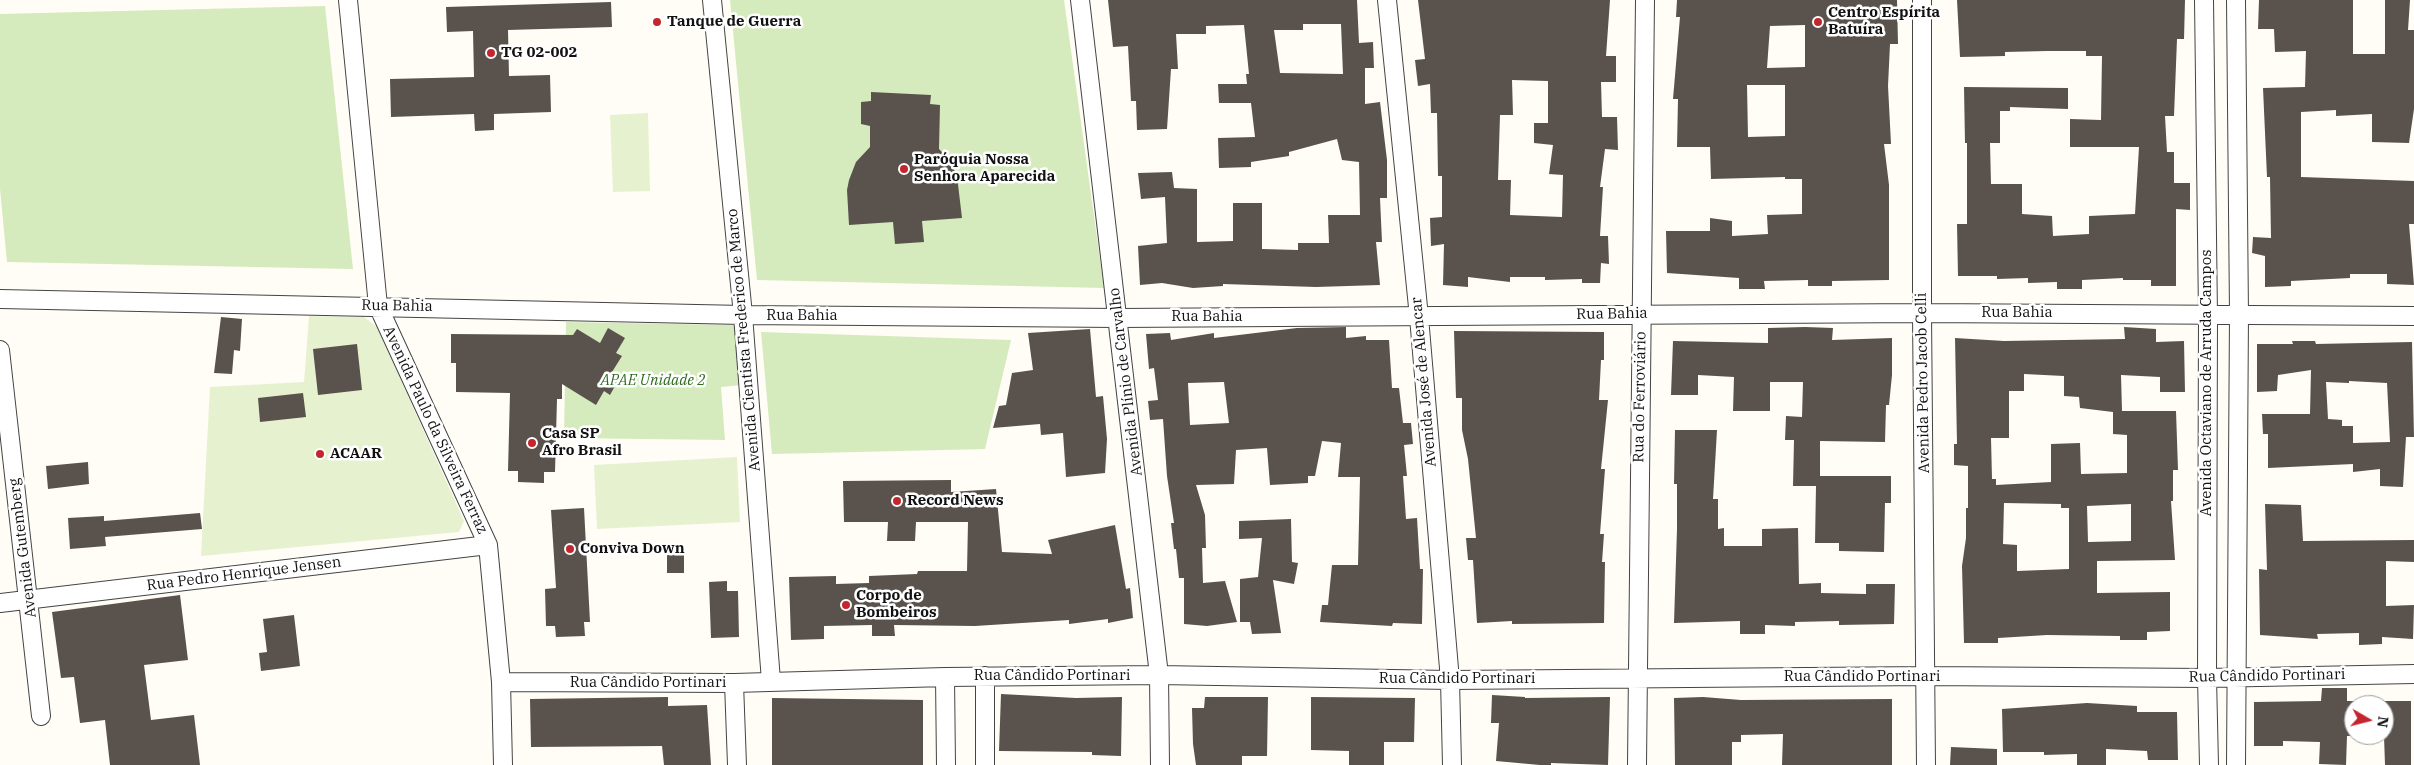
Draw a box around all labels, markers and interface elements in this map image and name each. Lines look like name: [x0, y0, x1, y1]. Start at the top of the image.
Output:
place label: Centro Espírita Batuíra: [1828, 4, 1940, 39]
place label: Tanque de Guerra: [667, 13, 801, 31]
marker: Tanque de Guerra: [651, 16, 663, 28]
marker: Centro Espírita Batuíra: [1812, 16, 1824, 28]
place label: TG 02-002: [501, 44, 577, 62]
marker: TG 02-002: [485, 47, 497, 59]
place label: Paróquia Nossa Senhora Aparecida: [914, 151, 1055, 186]
marker: Paróquia Nossa Senhora Aparecida: [898, 163, 910, 175]
street label: Avenida Cientista Frederico de Marco: [724, 208, 764, 472]
street label: Avenida Octaviano de Arruda Campos: [2198, 250, 2216, 516]
street label: Avenida Plínio de Carvalho: [1106, 287, 1146, 477]
street label: Avenida Pedro Jacob Celli: [1912, 293, 1934, 473]
street label: Rua Bahia: [361, 296, 433, 316]
street label: Avenida José de Alencar: [1408, 296, 1440, 468]
street label: Rua Bahia: [1576, 304, 1648, 324]
street label: Rua Bahia: [1981, 304, 2053, 322]
street label: Rua Bahia: [766, 307, 838, 325]
street label: Rua Bahia: [1171, 308, 1243, 326]
street label: Avenida Paulo da Silveira Ferraz: [379, 323, 491, 537]
street label: Rua do Ferroviário: [1630, 331, 1650, 463]
park label: APAE Unidade 2: [601, 372, 705, 390]
place label: Casa SP Afro Brasil: [542, 425, 622, 460]
marker: Casa SP Afro Brasil: [526, 437, 538, 449]
place label: ACAAR: [330, 445, 382, 463]
marker: ACAAR: [314, 448, 326, 460]
street label: Avenida Gutemberg: [5, 477, 41, 619]
place label: Record News: [907, 492, 1004, 510]
marker: Record News: [891, 495, 903, 507]
place label: Conviva Down: [580, 540, 685, 558]
marker: Conviva Down: [564, 543, 576, 555]
street label: Rua Pedro Henrique Jensen: [146, 553, 342, 595]
place label: Corpo de Bombeiros: [856, 587, 937, 622]
marker: Corpo de Bombeiros: [840, 599, 852, 611]
street label: Rua Cândido Portinari: [2188, 666, 2346, 686]
street label: Rua Cândido Portinari: [974, 667, 1130, 685]
street label: Rua Cândido Portinari: [1784, 668, 1940, 686]
street label: Rua Cândido Portinari: [1379, 670, 1535, 688]
street label: Rua Cândido Portinari: [570, 674, 726, 692]
north arrow: [2344, 695, 2394, 745]
text: N: [2373, 715, 2393, 729]

